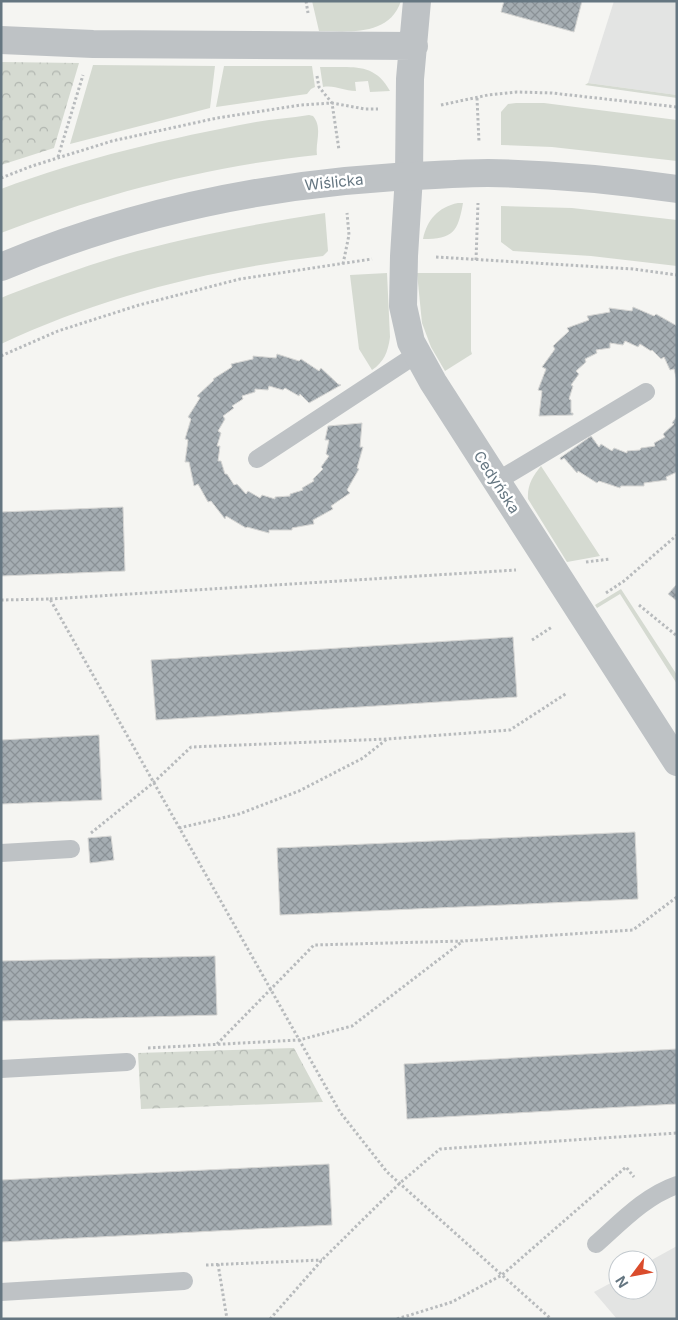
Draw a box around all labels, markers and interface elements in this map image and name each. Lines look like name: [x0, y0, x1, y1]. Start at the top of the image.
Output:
street label: Wiślicka: [304, 169, 364, 195]
street label: Cedyńska: [470, 447, 524, 517]
north arrow: [608, 1250, 658, 1300]
text: N: [612, 1273, 632, 1291]

